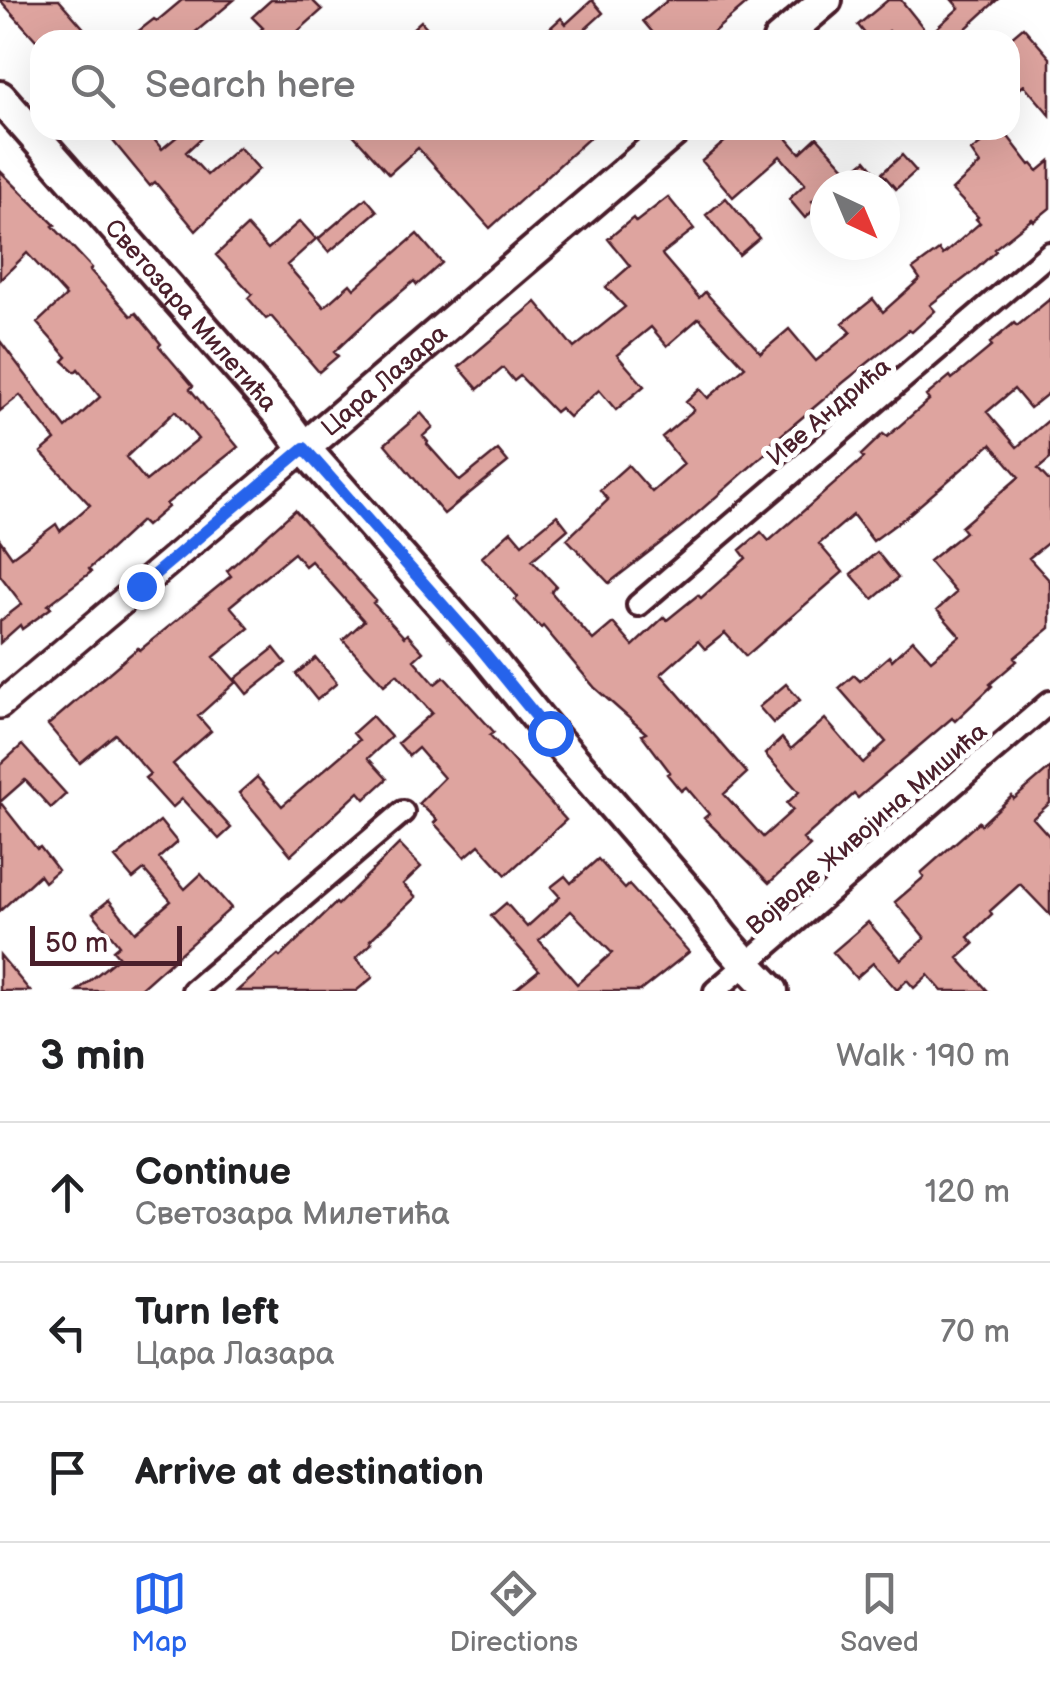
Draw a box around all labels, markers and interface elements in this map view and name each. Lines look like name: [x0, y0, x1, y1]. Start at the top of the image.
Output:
search box: [30, 30, 1020, 140]
icon: search: [65, 58, 120, 113]
text: Search here: [145, 63, 356, 108]
north arrow: [810, 170, 900, 260]
street label: Светозара Милетића: [98, 213, 284, 418]
street label: Цара Лазара: [315, 318, 454, 443]
street label: Иве Андрића: [761, 351, 897, 473]
route end: [119, 564, 165, 610]
route start: [528, 711, 574, 757]
street label: Војводе Живојина Мишића: [740, 716, 994, 942]
scale bar: [30, 921, 182, 966]
text: 50 m: [45, 927, 108, 960]
text: 3 min: [40, 1031, 145, 1082]
text: Walk · 190 m: [836, 1037, 1010, 1076]
text: Continue: [135, 1150, 291, 1195]
icon: ahead: [40, 1165, 95, 1220]
text: 120 m: [925, 1173, 1010, 1212]
text: Светозара Милетића: [135, 1195, 450, 1234]
text: Turn left: [135, 1290, 279, 1335]
icon: left: [40, 1305, 95, 1360]
text: 70 m: [940, 1313, 1010, 1352]
text: Цара Лазара: [135, 1335, 335, 1374]
icon: arrive: [40, 1445, 95, 1500]
text: Arrive at destination: [135, 1450, 484, 1495]
tab: Map: [131, 1566, 187, 1659]
tab: Directions: [449, 1566, 578, 1659]
tab: Saved: [840, 1566, 919, 1659]

